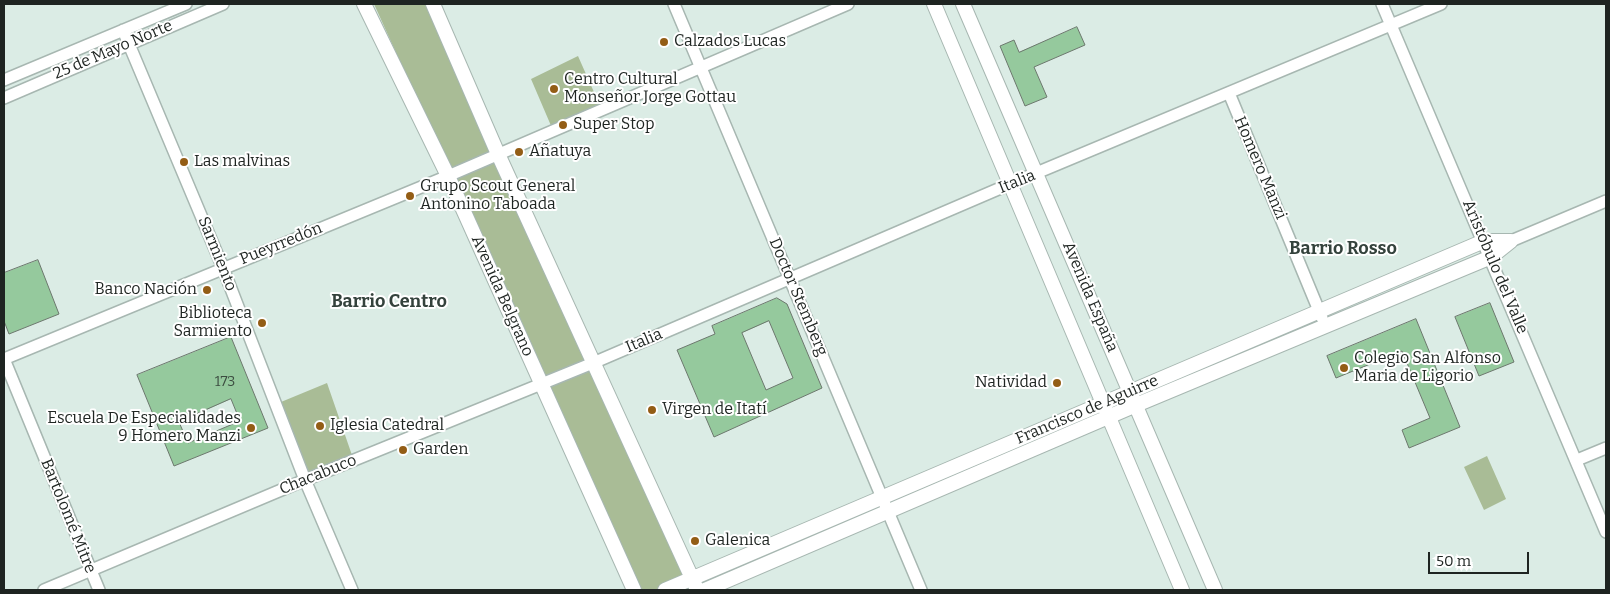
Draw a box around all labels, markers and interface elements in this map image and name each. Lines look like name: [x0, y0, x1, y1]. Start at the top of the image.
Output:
street label: 25 de Mayo Norte: [50, 16, 176, 84]
place label: Calzados Lucas: [674, 32, 786, 52]
marker: Calzados Lucas: [658, 36, 670, 48]
place label: Centro Cultural Monseñor Jorge Gottau: [564, 70, 736, 108]
marker: Centro Cultural Monseñor Jorge Gottau: [548, 83, 560, 95]
street label: Homero Manzi: [1230, 114, 1290, 222]
place label: Super Stop: [573, 115, 655, 135]
marker: Super Stop: [557, 119, 569, 131]
place label: Añatuya: [529, 142, 591, 162]
marker: Añatuya: [513, 146, 525, 158]
place label: Las malvinas: [194, 152, 290, 172]
marker: Las malvinas: [178, 156, 190, 168]
street label: Italia: [996, 166, 1038, 198]
place label: Grupo Scout General Antonino Taboada: [420, 177, 575, 215]
marker: Grupo Scout General Antonino Taboada: [404, 190, 416, 202]
street label: Aristóbulo del Valle: [1458, 197, 1532, 337]
street label: Sarmiento: [193, 214, 241, 294]
street label: Pueyrredón: [237, 219, 325, 269]
street label: Avenida Belgrano: [467, 233, 537, 359]
street label: Doctor Stemberg: [764, 235, 832, 359]
district label: Barrio Rosso: [1289, 238, 1397, 260]
street label: Avenida España: [1058, 239, 1122, 355]
place label: Banco Nación: [95, 280, 197, 300]
marker: Banco Nación: [201, 284, 213, 296]
district label: Barrio Centro: [331, 291, 447, 313]
place label: Biblioteca Sarmiento: [173, 304, 252, 342]
marker: Biblioteca Sarmiento: [256, 317, 268, 329]
street label: Italia: [623, 325, 665, 357]
place label: Colegio San Alfonso Maria de Ligorio: [1354, 349, 1501, 387]
marker: Colegio San Alfonso Maria de Ligorio: [1338, 362, 1350, 374]
street label: Francisco de Aguirre: [1013, 371, 1161, 449]
place label: Natividad: [975, 373, 1047, 393]
house number: 173: [215, 374, 235, 390]
marker: Natividad: [1051, 377, 1063, 389]
place label: Virgen de Itatí: [662, 400, 767, 420]
marker: Virgen de Itatí: [646, 404, 658, 416]
place label: Escuela De Especialidades 9 Homero Manzi: [47, 409, 241, 447]
place label: Iglesia Catedral: [330, 416, 444, 436]
marker: Iglesia Catedral: [314, 420, 326, 432]
marker: Escuela De Especialidades 9 Homero Manzi: [245, 422, 257, 434]
place label: Garden: [413, 440, 468, 460]
marker: Garden: [397, 444, 409, 456]
street label: Chacabuco: [277, 451, 359, 499]
street label: Bartolomé Mitre: [36, 456, 100, 576]
place label: Galenica: [705, 531, 770, 551]
marker: Galenica: [689, 535, 701, 547]
scale bar: [1430, 542, 1531, 574]
text: 50 m: [1436, 552, 1471, 570]

